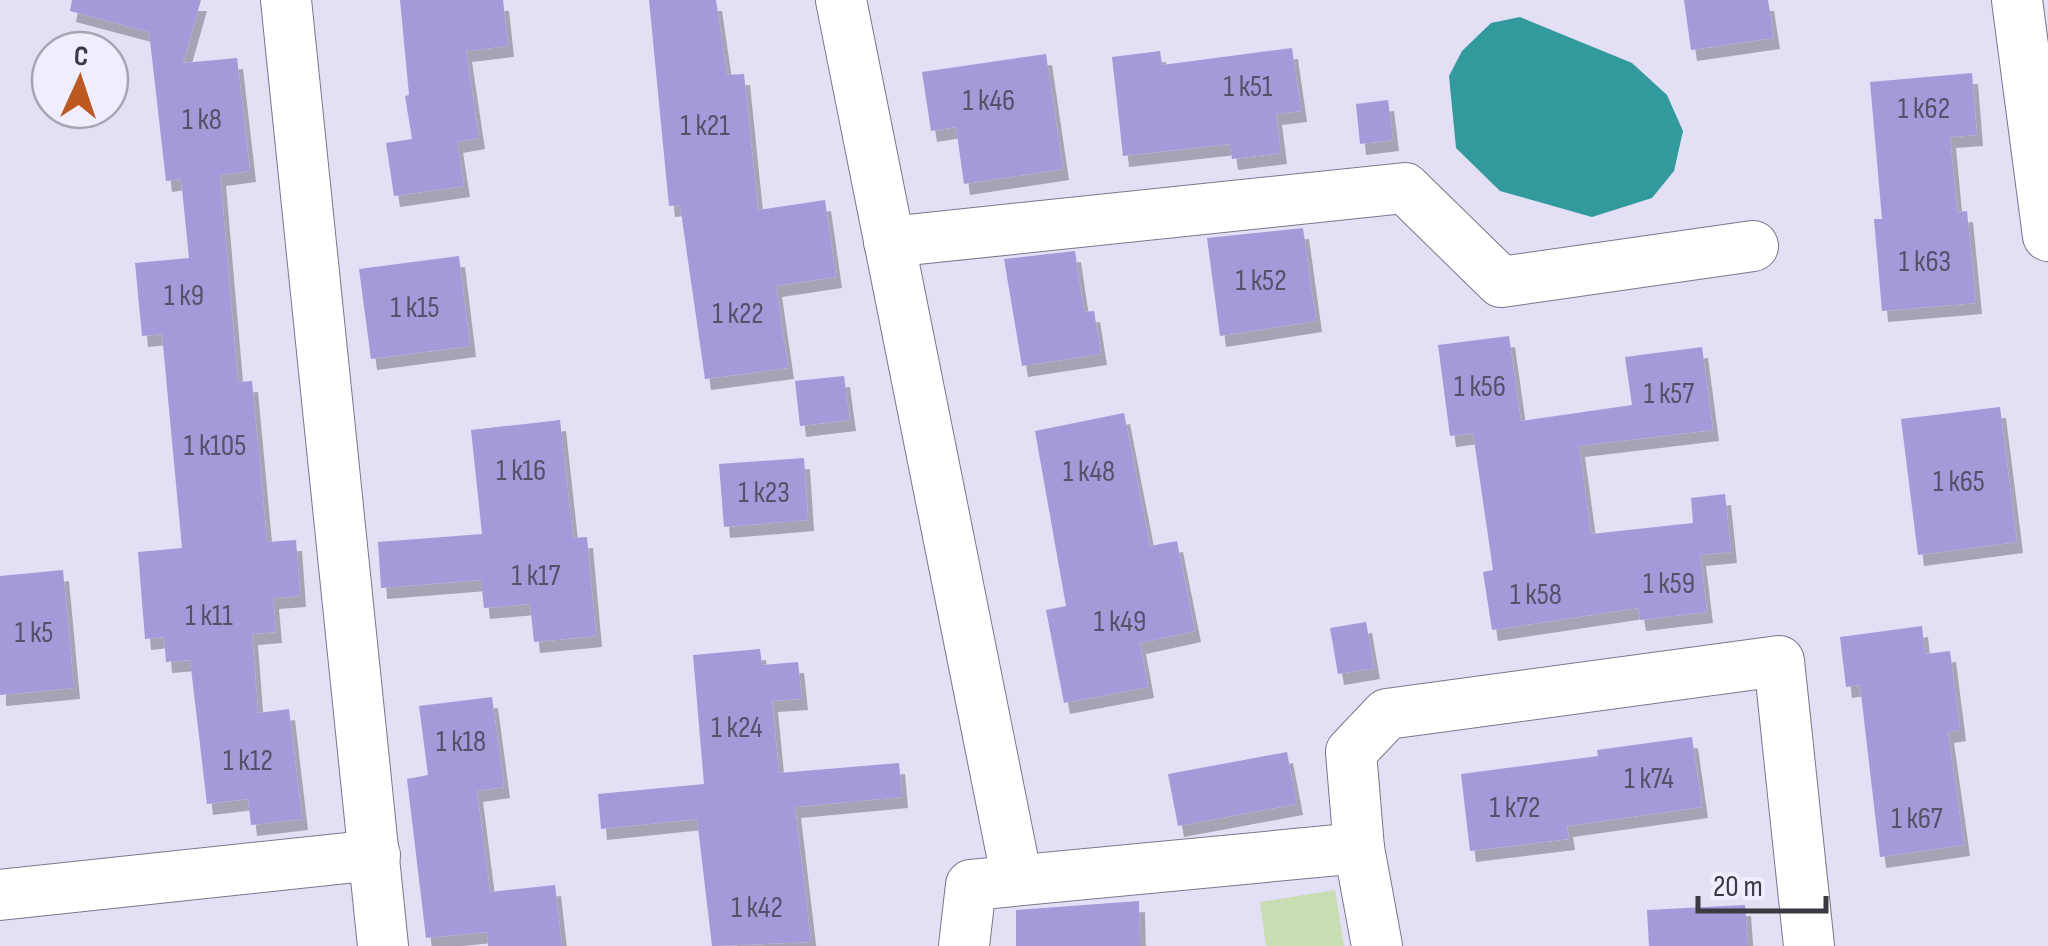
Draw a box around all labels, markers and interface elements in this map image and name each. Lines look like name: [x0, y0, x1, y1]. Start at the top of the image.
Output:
north arrow: [30, 30, 130, 130]
text: С: [73, 40, 89, 73]
house number: 1 к51: [1223, 69, 1273, 105]
house number: 1 к46: [963, 83, 1015, 119]
house number: 1 к62: [1898, 91, 1950, 127]
house number: 1 к8: [182, 102, 222, 138]
house number: 1 к21: [680, 108, 730, 144]
house number: 1 к63: [1899, 244, 1951, 280]
house number: 1 к52: [1236, 263, 1287, 299]
house number: 1 к9: [164, 278, 204, 314]
house number: 1 к15: [390, 290, 440, 326]
house number: 1 к22: [712, 296, 764, 332]
house number: 1 к56: [1454, 369, 1506, 405]
house number: 1 к57: [1644, 376, 1694, 412]
house number: 1 к105: [184, 428, 246, 464]
house number: 1 к16: [496, 453, 546, 489]
house number: 1 к48: [1063, 454, 1115, 490]
house number: 1 к65: [1933, 464, 1985, 500]
house number: 1 к23: [738, 475, 790, 511]
house number: 1 к17: [511, 558, 561, 594]
house number: 1 к59: [1643, 566, 1695, 602]
house number: 1 к58: [1510, 577, 1562, 613]
house number: 1 к11: [185, 598, 233, 634]
house number: 1 к49: [1094, 604, 1146, 640]
house number: 1 к5: [15, 615, 53, 651]
house number: 1 к24: [711, 710, 763, 746]
house number: 1 к18: [436, 724, 486, 760]
house number: 1 к12: [223, 743, 273, 779]
house number: 1 к74: [1624, 761, 1674, 797]
house number: 1 к72: [1490, 790, 1540, 826]
house number: 1 к67: [1891, 801, 1943, 837]
scale bar: [1698, 851, 1826, 913]
text: 20 m: [1713, 869, 1763, 905]
house number: 1 к42: [731, 890, 783, 926]

